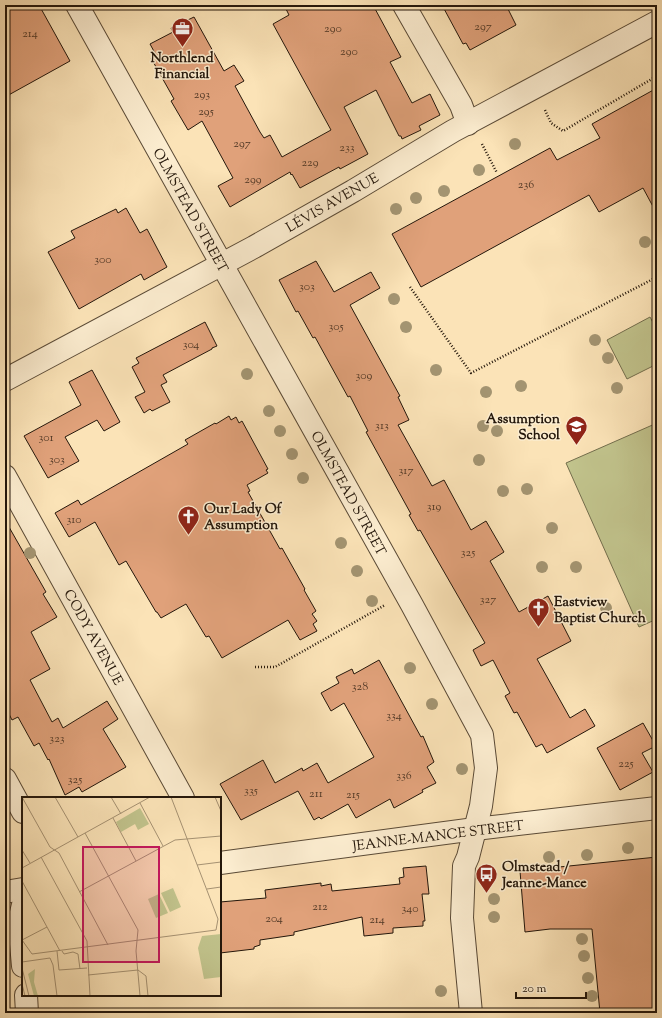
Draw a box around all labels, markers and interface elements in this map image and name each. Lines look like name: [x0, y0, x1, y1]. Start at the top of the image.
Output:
office icon: Northlend Financial: [169, 16, 195, 49]
house number: 297: [474, 18, 492, 36]
house number: 290: [324, 20, 342, 38]
house number: 214: [22, 25, 38, 43]
house number: 290: [340, 43, 358, 61]
place label: Northlend Financial: [150, 49, 214, 85]
house number: 293: [194, 86, 210, 104]
house number: 295: [198, 103, 214, 121]
house number: 297: [233, 135, 251, 153]
house number: 233: [339, 139, 355, 157]
street label: OLMSTEAD STREET: [147, 145, 232, 277]
house number: 229: [301, 154, 319, 172]
street label: LÉVIS AVENUE: [283, 169, 384, 238]
house number: 299: [244, 171, 262, 189]
house number: 236: [518, 176, 534, 194]
house number: 300: [94, 251, 112, 269]
house number: 303: [299, 278, 315, 296]
house number: 305: [328, 318, 344, 336]
house number: 304: [183, 336, 199, 354]
house number: 309: [356, 367, 373, 385]
place label: Assumption School: [486, 410, 561, 446]
school or university icon: Assumption School: [563, 413, 589, 446]
house number: 313: [375, 417, 389, 435]
street label: OLMSTEAD STREET: [305, 428, 390, 560]
house number: 301: [38, 429, 54, 447]
house number: 303: [49, 451, 65, 469]
house number: 317: [399, 462, 413, 480]
house number: 319: [427, 498, 441, 516]
place label: Our Lady Of Assumption: [204, 500, 283, 536]
church icon: Our Lady Of Assumption: [176, 503, 202, 536]
house number: 310: [66, 511, 82, 529]
house number: 325: [461, 544, 475, 562]
street label: CODY AVENUE: [58, 586, 127, 690]
house number: 327: [480, 591, 496, 609]
place label: Eastview Baptist Church: [554, 593, 647, 629]
church icon: Eastview Baptist Church: [526, 596, 552, 629]
house number: 328: [352, 678, 368, 696]
house number: 334: [386, 707, 402, 725]
house number: 323: [49, 730, 65, 748]
house number: 225: [618, 755, 634, 773]
house number: 336: [396, 767, 412, 785]
house number: 325: [68, 771, 82, 789]
house number: 335: [244, 782, 258, 800]
house number: 211: [309, 785, 323, 803]
house number: 215: [346, 786, 360, 804]
inset map: [22, 797, 221, 996]
street label: JEANNE-MANCE STREET: [350, 817, 525, 858]
place label: Olmstead / Jeanne-Mance: [501, 858, 587, 894]
bus stop icon: Olmstead / Jeanne-Mance: [474, 861, 500, 894]
house number: 212: [312, 898, 328, 916]
house number: 340: [401, 900, 419, 918]
house number: 204: [265, 910, 283, 928]
house number: 214: [369, 911, 385, 929]
scale bar: [516, 974, 586, 1000]
text: 20 m: [522, 980, 547, 998]

